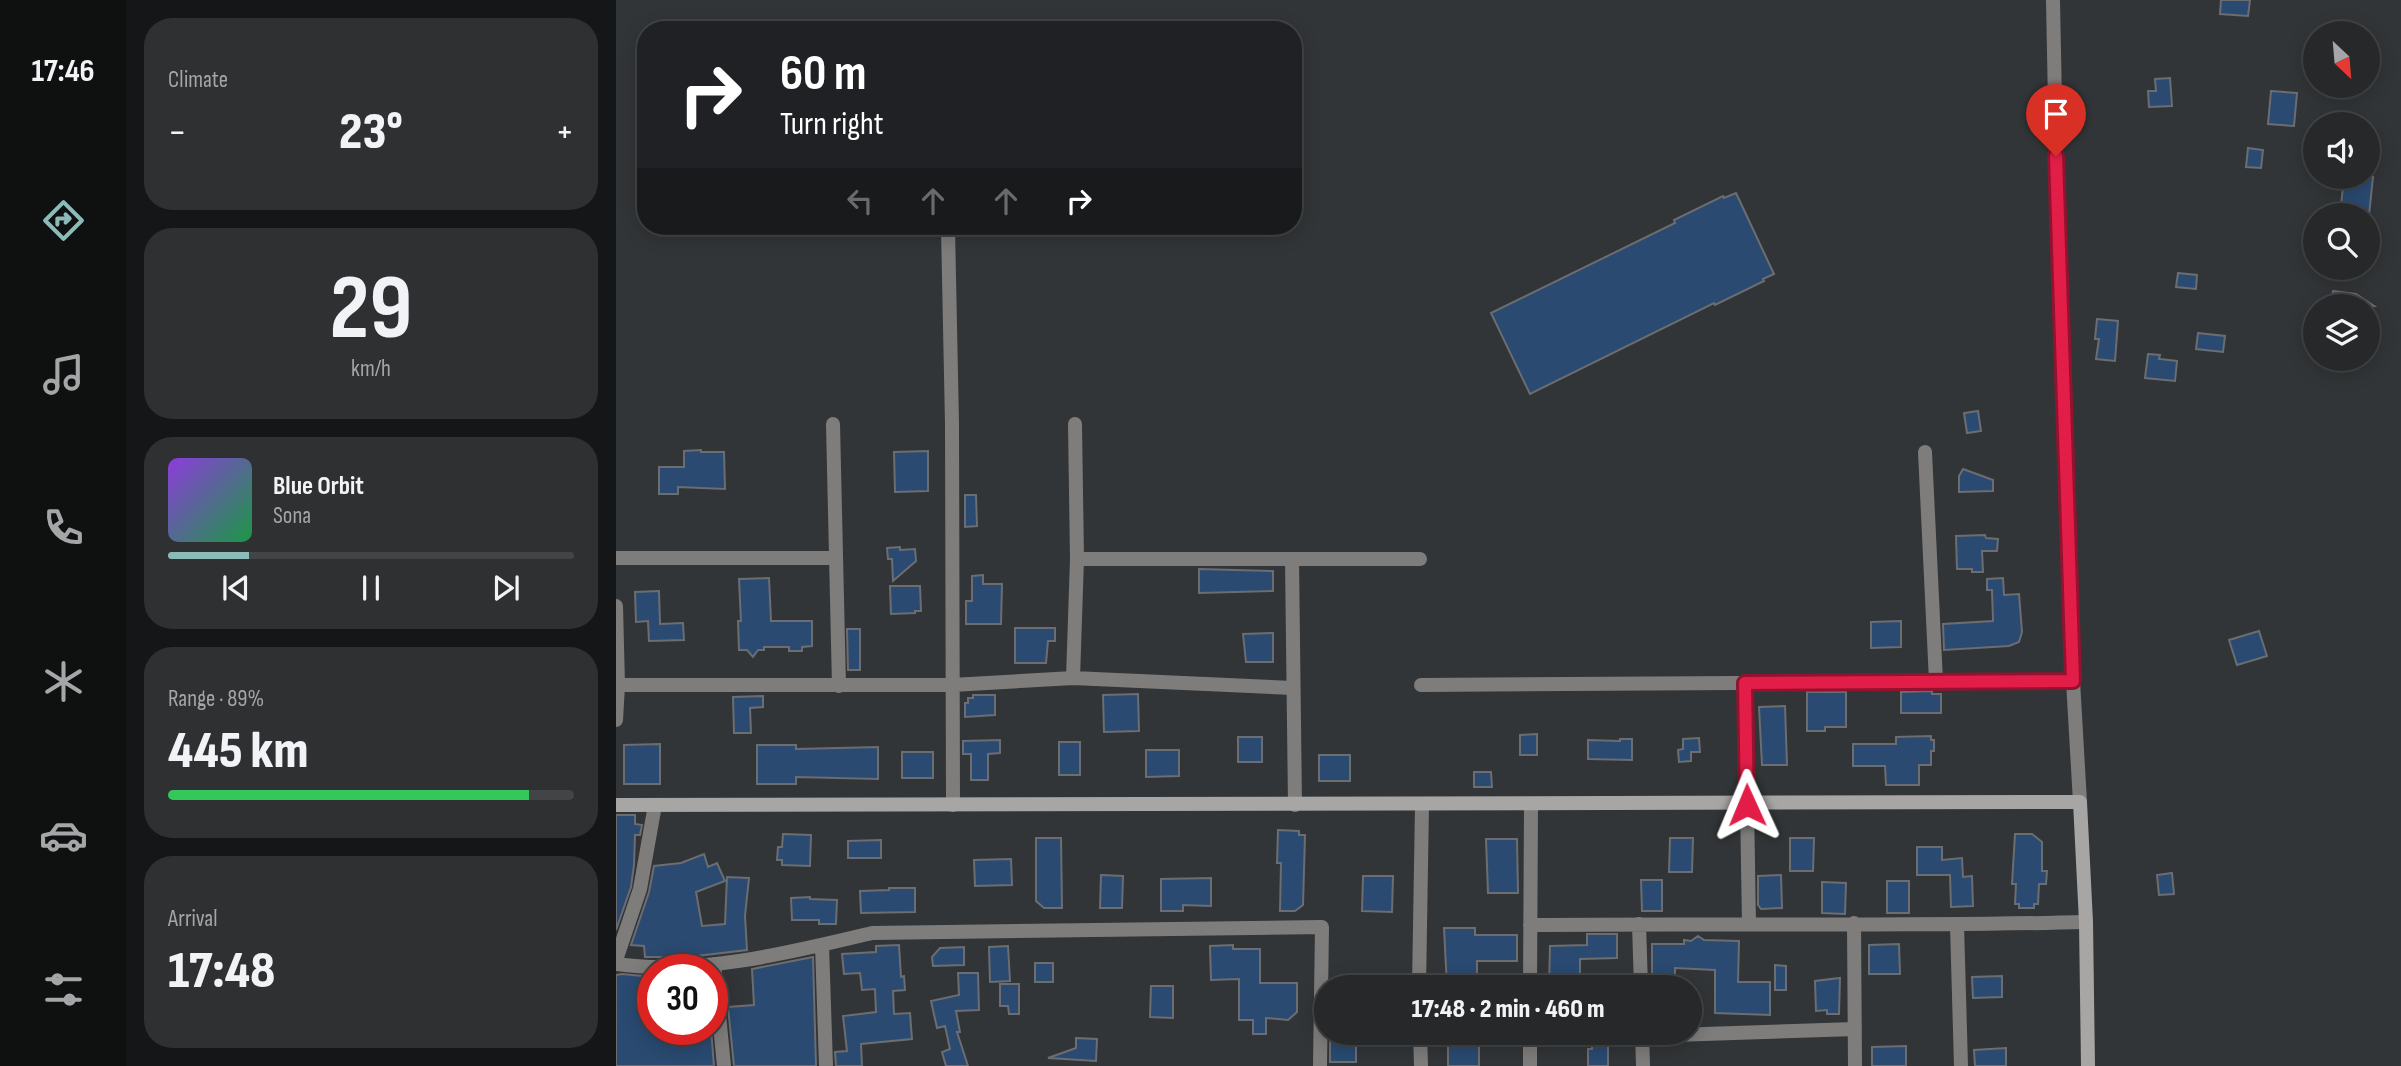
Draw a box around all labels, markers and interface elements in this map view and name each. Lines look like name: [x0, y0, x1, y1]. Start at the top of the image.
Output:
north arrow: [2303, 21, 2380, 98]
map controls: [2303, 21, 2380, 371]
text: 60 m: [780, 45, 867, 104]
icon: right: [665, 49, 756, 140]
text: 17:46: [31, 52, 95, 91]
text: Climate: [168, 66, 228, 94]
pin: [2026, 84, 2086, 156]
icon: arrive: [2037, 95, 2075, 133]
text: 23°: [339, 101, 403, 164]
text: Turn right: [780, 105, 884, 144]
text: −: [168, 110, 187, 155]
text: +: [555, 110, 574, 155]
button: sound: [2303, 112, 2380, 189]
icon: left: [841, 182, 879, 220]
icon: ahead: [914, 182, 952, 220]
icon: ahead: [987, 182, 1025, 220]
icon: right: [1060, 182, 1098, 220]
icon: directions: [39, 196, 88, 245]
button: search: [2303, 203, 2380, 280]
text: 29: [330, 255, 413, 364]
button: layers: [2303, 294, 2380, 371]
icon: music: [39, 350, 88, 399]
text: km/h: [351, 355, 391, 383]
text: Blue Orbit: [273, 471, 364, 502]
text: Sona: [273, 502, 311, 530]
icon: phone: [39, 503, 88, 552]
icon: previous: [217, 569, 255, 607]
icon: pause: [352, 569, 390, 607]
icon: next: [487, 569, 525, 607]
icon: climate: [39, 657, 88, 706]
text: Range · 89%: [168, 685, 264, 713]
text: 445 km: [168, 720, 308, 783]
position arrow: [1710, 768, 1784, 842]
icon: car: [39, 811, 88, 860]
text: Arrival: [168, 905, 217, 933]
text: 17:48: [168, 940, 275, 1003]
speed limit sign: 30: [637, 954, 728, 1045]
icon: filters: [39, 965, 88, 1014]
text: 17:48 · 2 min · 460 m: [1412, 994, 1605, 1025]

